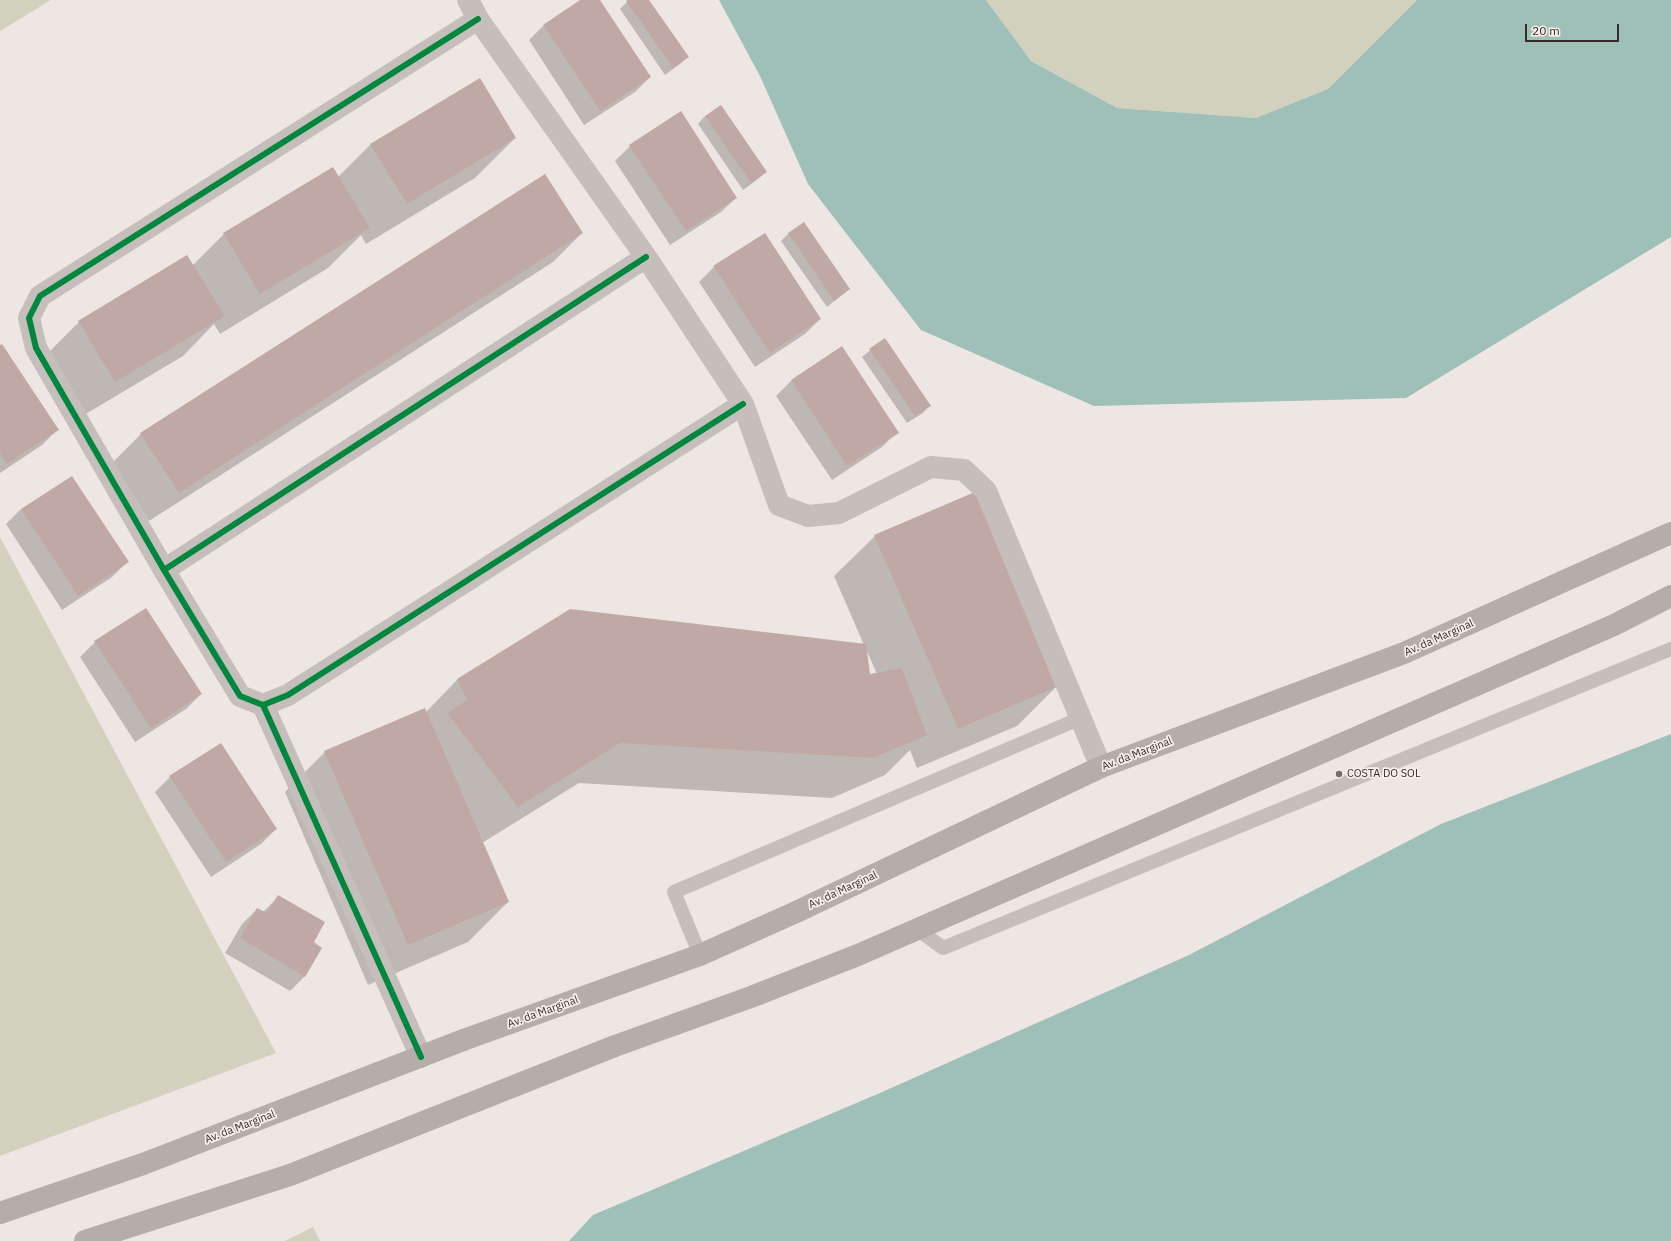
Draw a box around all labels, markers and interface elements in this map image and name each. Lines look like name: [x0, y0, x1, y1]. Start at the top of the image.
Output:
scale bar: [1527, 16, 1621, 42]
text: 20 m: [1532, 23, 1560, 38]
street label: Av. da Marginal: [1402, 617, 1476, 659]
street label: Av. da Marginal: [1100, 734, 1174, 774]
place label: COSTA DO SOL: [1347, 767, 1420, 781]
marker: COSTA DO SOL: [1334, 769, 1344, 779]
street label: Av. da Marginal: [806, 868, 880, 912]
street label: Av. da Marginal: [506, 993, 580, 1031]
street label: Av. da Marginal: [203, 1107, 277, 1147]

